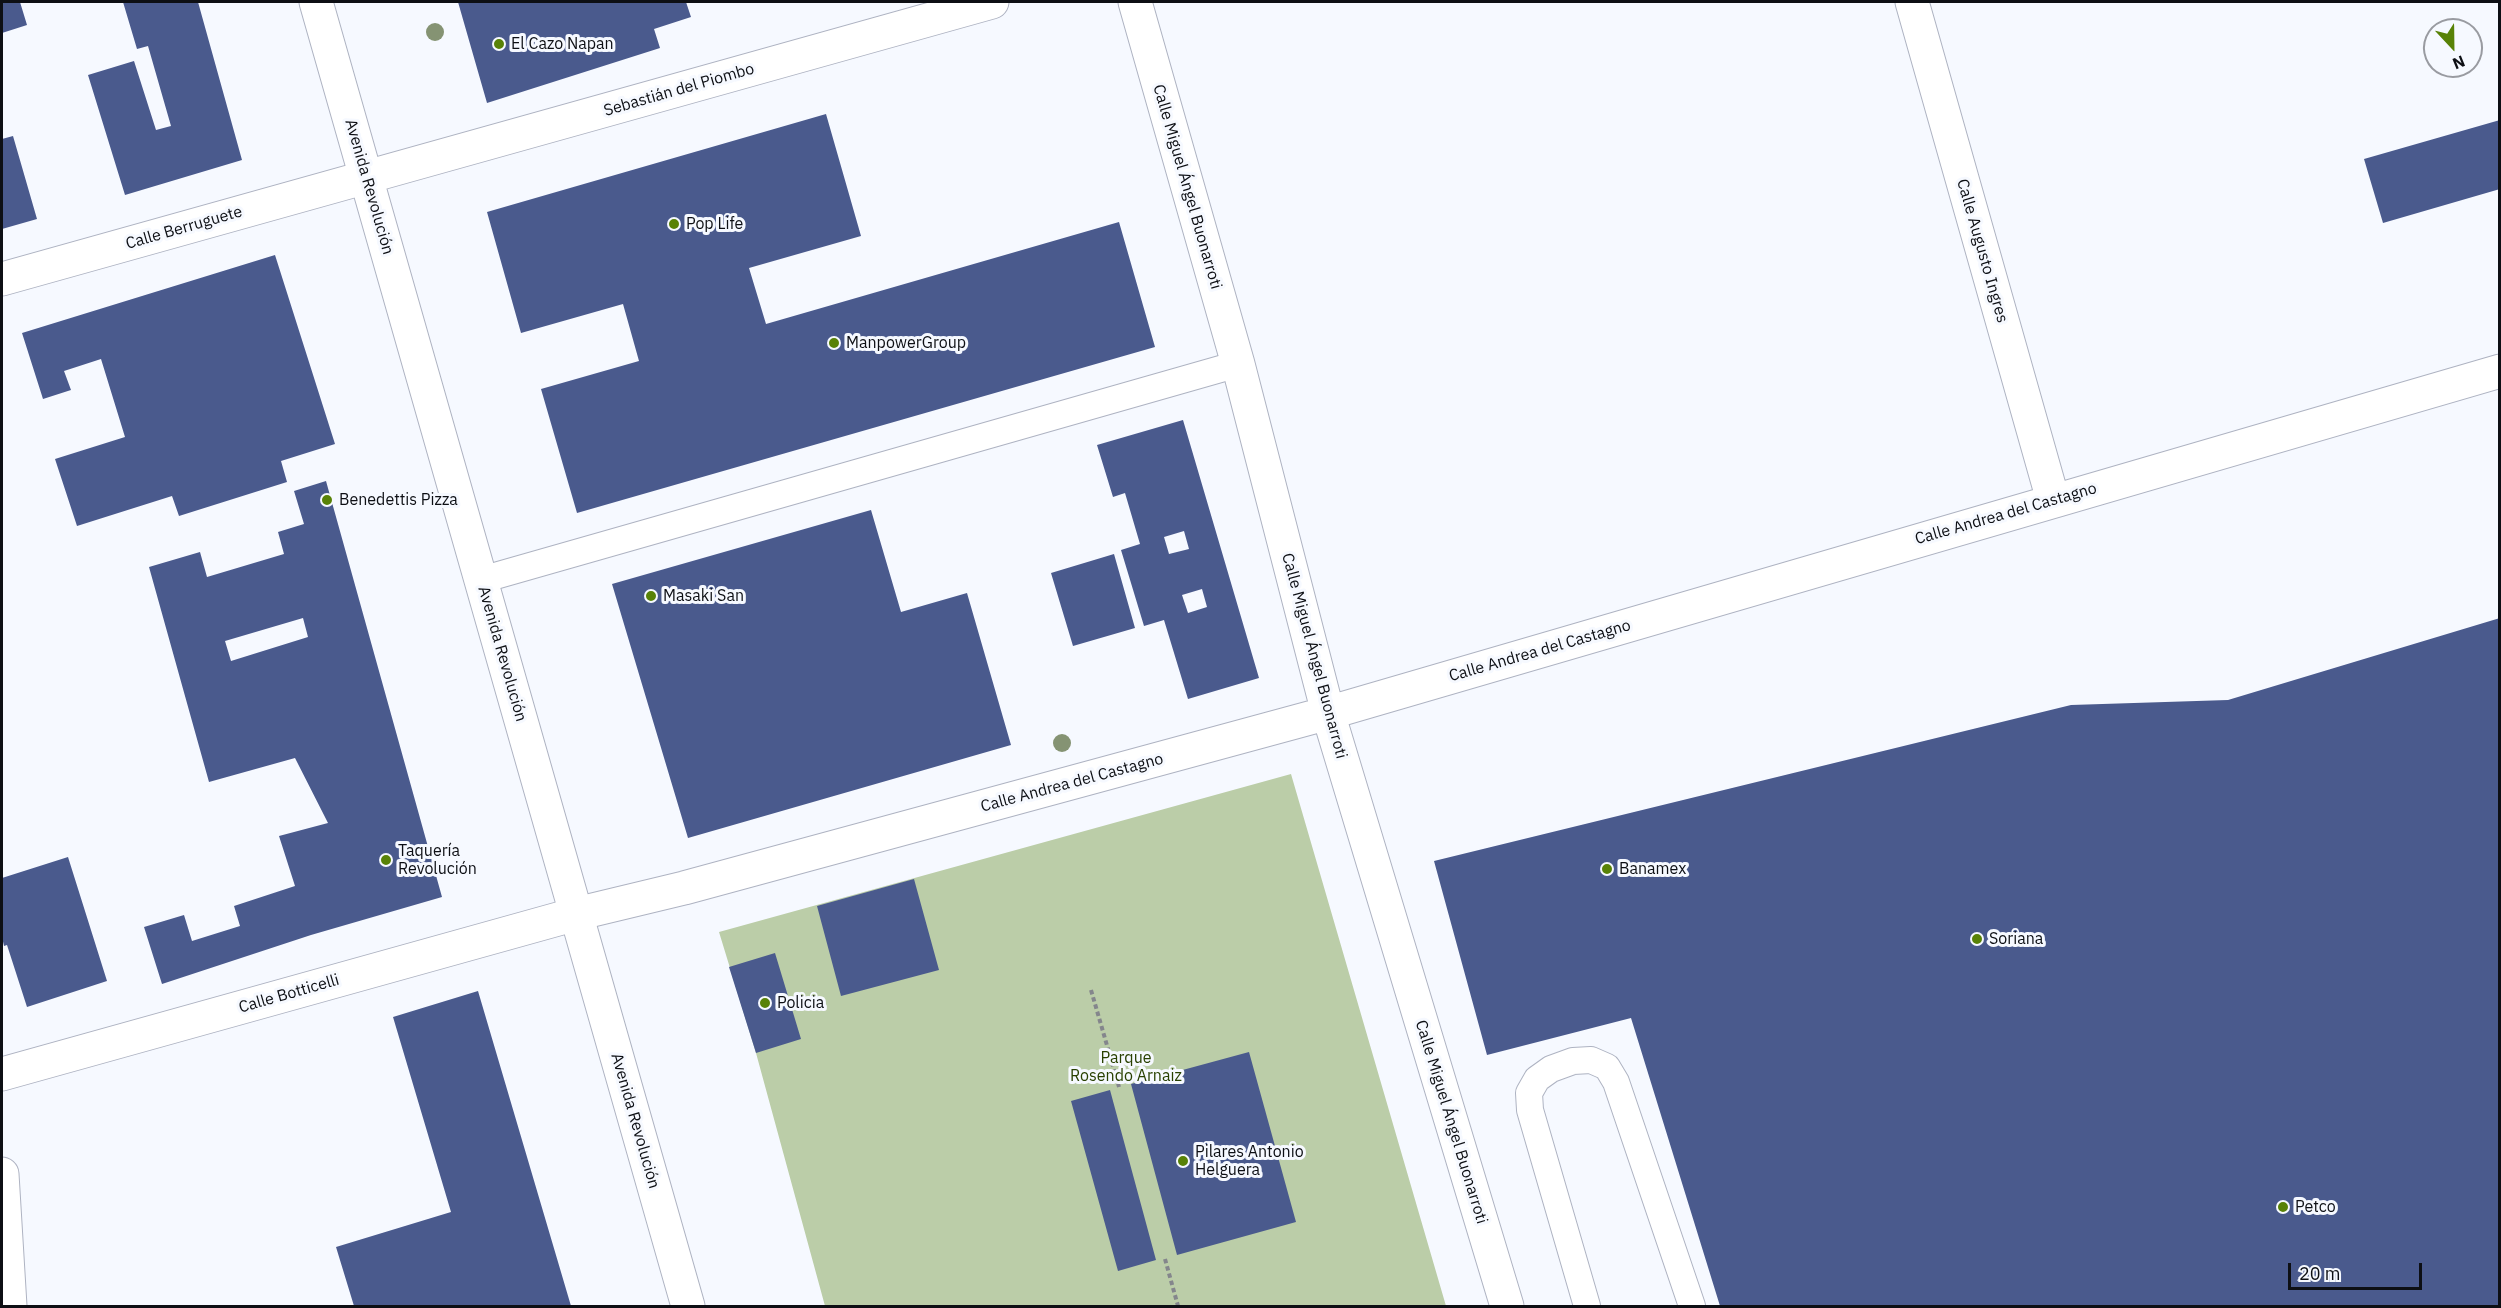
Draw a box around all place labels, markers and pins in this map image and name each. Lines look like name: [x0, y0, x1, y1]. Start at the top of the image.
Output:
place label: El Cazo Napan: [511, 34, 614, 54]
marker: El Cazo Napan: [492, 37, 506, 51]
place label: Pop Life: [686, 214, 743, 234]
marker: Pop Life: [667, 217, 681, 231]
place label: ManpowerGroup: [846, 333, 966, 353]
marker: ManpowerGroup: [827, 336, 841, 350]
place label: Benedettis Pizza: [339, 490, 458, 510]
marker: Benedettis Pizza: [320, 493, 334, 507]
place label: Masaki San: [663, 586, 744, 606]
marker: Masaki San: [644, 589, 658, 603]
place label: Taquería Revolución: [398, 841, 477, 879]
marker: Taquería Revolución: [379, 853, 393, 867]
place label: Banamex: [1619, 859, 1686, 879]
marker: Banamex: [1600, 862, 1614, 876]
place label: Soriana: [1989, 929, 2043, 949]
marker: Soriana: [1970, 932, 1984, 946]
place label: Policia: [777, 993, 824, 1013]
marker: Policia: [758, 996, 772, 1010]
place label: Pilares Antonio Helguera: [1195, 1142, 1304, 1180]
marker: Pilares Antonio Helguera: [1176, 1154, 1190, 1168]
place label: Petco: [2295, 1197, 2336, 1217]
marker: Petco: [2276, 1200, 2290, 1214]

